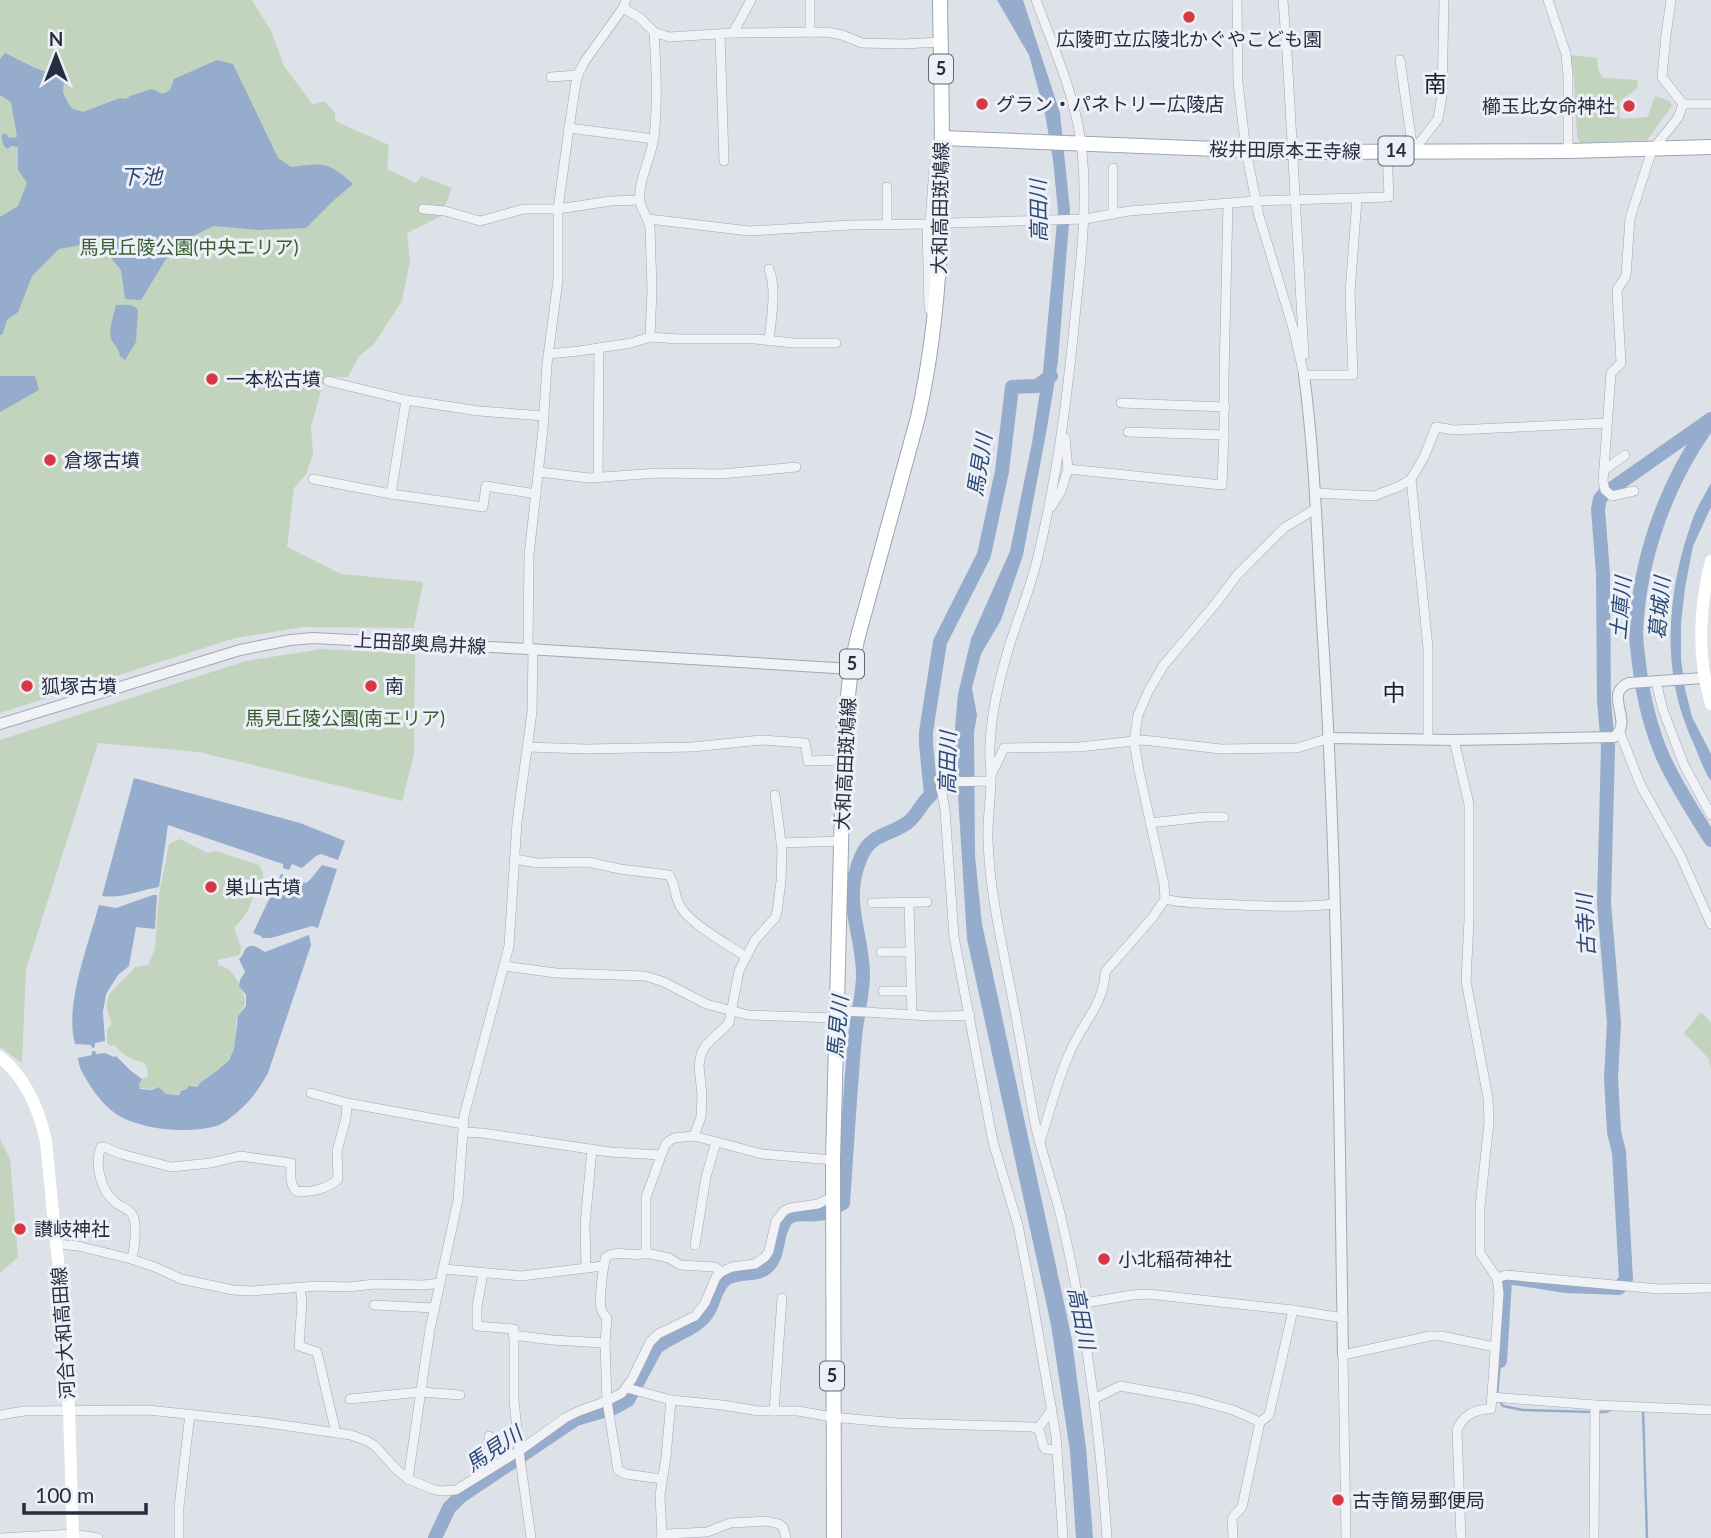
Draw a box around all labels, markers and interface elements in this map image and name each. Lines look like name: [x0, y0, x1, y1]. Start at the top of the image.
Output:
marker: 広陵町立広陵北かぐやこども園: [1181, 9, 1197, 25]
north arrow: [21, 21, 91, 91]
text: N: [49, 27, 63, 50]
place label: 広陵町立広陵北かぐやこども園: [1056, 27, 1322, 50]
road number: 5: [929, 55, 953, 84]
district label: 南: [1424, 69, 1447, 97]
place label: グラン・パネトリー広陵店: [996, 92, 1224, 115]
place label: 櫛玉比女命神社: [1482, 94, 1615, 117]
marker: グラン・パネトリー広陵店: [974, 96, 990, 112]
marker: 櫛玉比女命神社: [1621, 98, 1637, 114]
road number: 14: [1378, 136, 1414, 166]
street label: 桜井田原本王寺線: [1209, 137, 1361, 162]
street label: 大和高田斑鳩線: [927, 141, 952, 275]
water label: 下池: [120, 163, 164, 188]
water label: 高田川: [1024, 177, 1051, 243]
park label: 馬見丘陵公園(中央エリア): [79, 235, 299, 258]
place label: 一本松古墳: [226, 367, 321, 390]
marker: 一本松古墳: [204, 371, 220, 387]
water label: 馬見川: [961, 430, 996, 498]
place label: 倉塚古墳: [64, 448, 140, 471]
marker: 倉塚古墳: [42, 452, 58, 468]
water label: 土庫川: [1604, 573, 1635, 640]
water label: 葛城川: [1643, 573, 1674, 640]
street label: 上田部奥鳥井線: [353, 628, 487, 657]
road number: 5: [840, 650, 864, 678]
place label: 狐塚古墳: [41, 674, 117, 697]
place label: 南: [385, 674, 404, 697]
marker: 狐塚古墳: [19, 678, 35, 694]
marker: 南: [363, 678, 379, 694]
district label: 中: [1383, 678, 1406, 706]
street label: 大和高田斑鳩線: [830, 697, 859, 831]
park label: 馬見丘陵公園(南エリア): [245, 706, 445, 729]
water label: 高田川: [933, 729, 960, 795]
place label: 巣山古墳: [225, 875, 301, 898]
marker: 巣山古墳: [203, 879, 219, 895]
water label: 古寺川: [1570, 891, 1599, 957]
water label: 馬見川: [821, 992, 852, 1059]
place label: 讃岐神社: [34, 1217, 110, 1240]
marker: 讃岐神社: [12, 1221, 28, 1237]
place label: 小北稲荷神社: [1118, 1247, 1232, 1270]
marker: 小北稲荷神社: [1096, 1251, 1112, 1267]
street label: 河合大和高田線: [46, 1266, 79, 1400]
water label: 高田川: [1064, 1284, 1101, 1353]
road number: 5: [820, 1362, 844, 1391]
water label: 馬見川: [460, 1419, 528, 1476]
scale bar: [24, 1472, 147, 1516]
text: 100 m: [35, 1482, 94, 1507]
place label: 古寺簡易郵便局: [1352, 1488, 1485, 1511]
marker: 古寺簡易郵便局: [1330, 1492, 1346, 1508]

